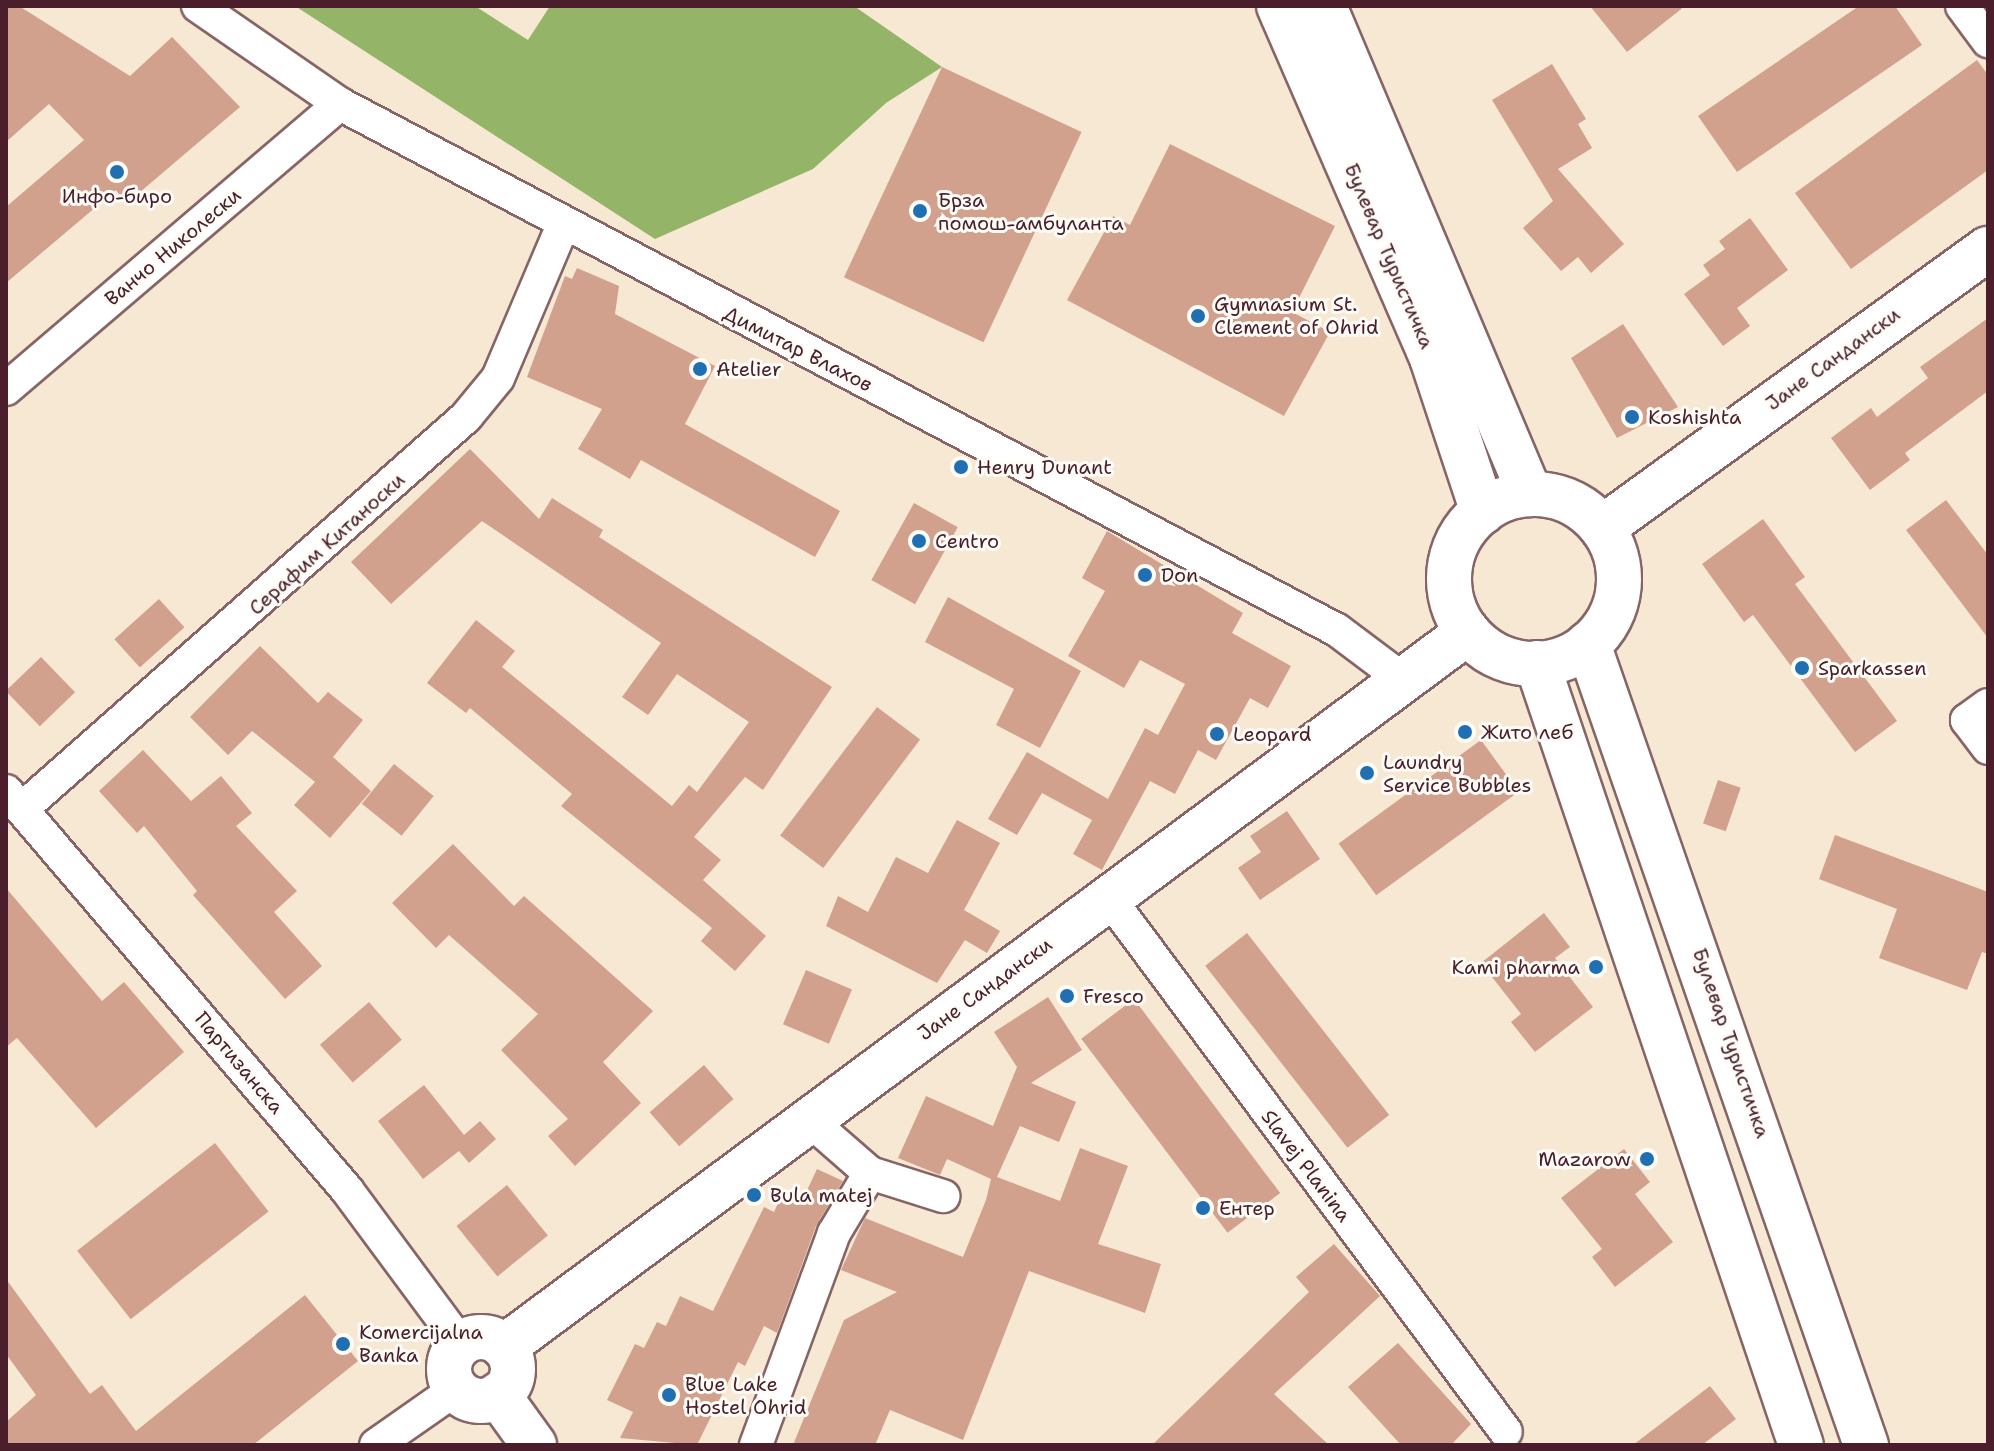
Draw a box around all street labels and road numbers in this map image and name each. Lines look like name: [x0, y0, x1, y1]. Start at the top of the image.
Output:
street label: Булевар Туристичка: [1339, 160, 1439, 352]
street label: Ванчо Николески: [100, 183, 246, 311]
street label: Димитар Влахов: [720, 301, 876, 397]
street label: Јане Сандански: [1761, 302, 1905, 416]
street label: Серафим Китаноски: [244, 468, 410, 620]
street label: Јане Сандански: [913, 932, 1057, 1046]
street label: Булевар Туристичка: [1687, 945, 1775, 1141]
street label: Партизанска: [189, 1007, 289, 1119]
street label: Slavej Planina: [1256, 1105, 1356, 1227]

